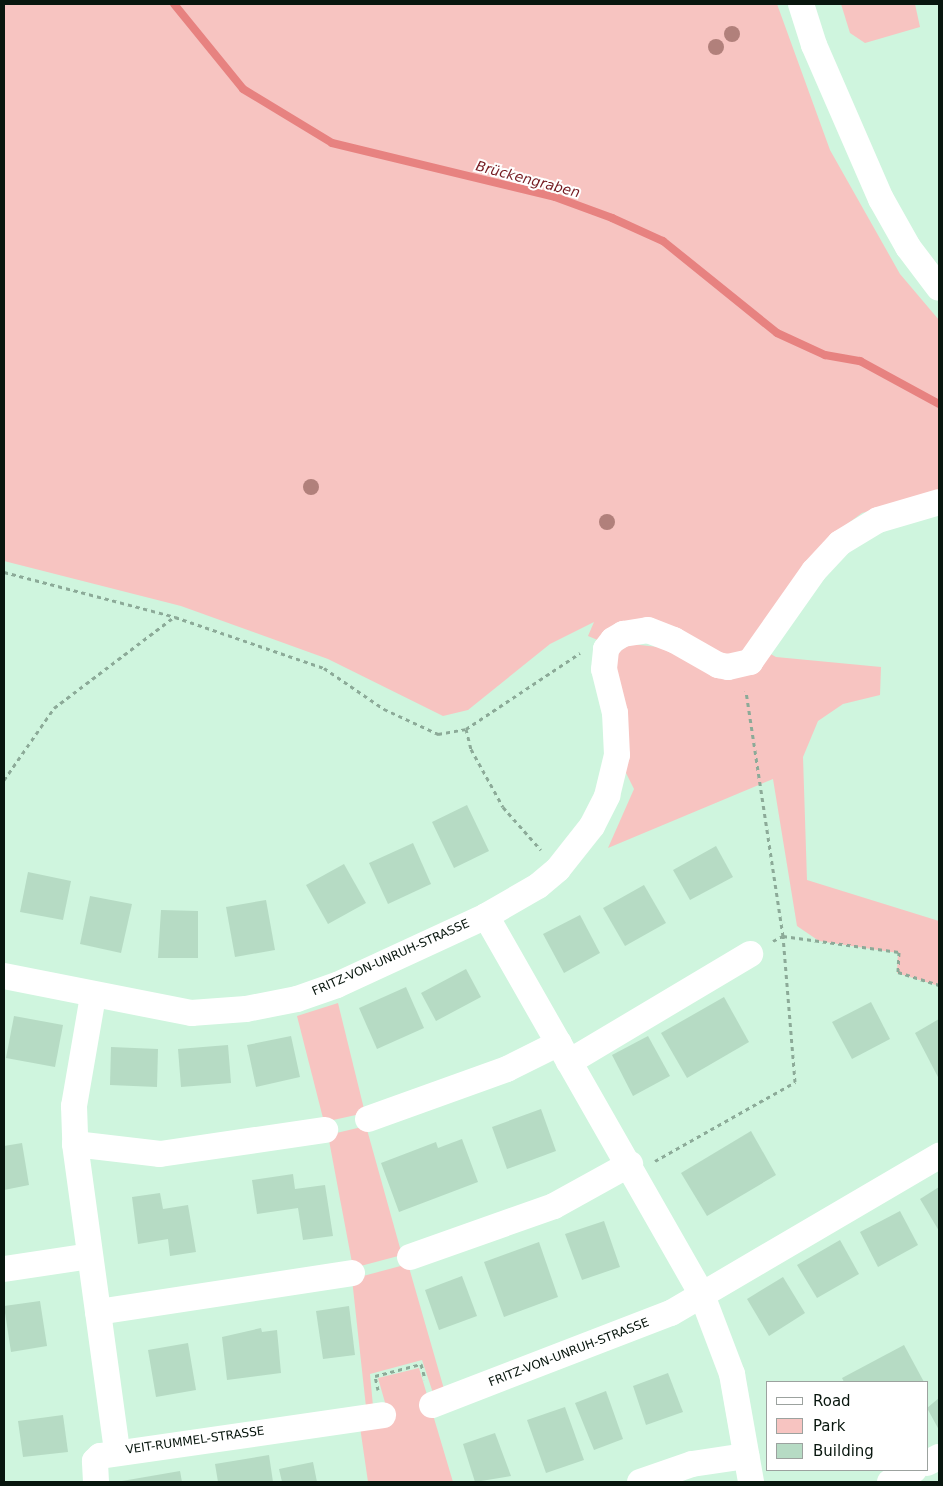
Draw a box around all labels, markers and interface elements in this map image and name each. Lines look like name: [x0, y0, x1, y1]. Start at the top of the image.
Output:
water label: Brückengraben: [474, 157, 582, 201]
street label: FRITZ-VON-UNRUH-STRASSE: [310, 917, 472, 999]
street label: FRITZ-VON-UNRUH-STRASSE: [487, 1316, 651, 1390]
legend: [766, 1381, 928, 1471]
text: Road: [813, 1392, 851, 1410]
text: Park: [813, 1417, 845, 1435]
street label: VEIT-RUMMEL-STRASSE: [125, 1424, 265, 1458]
text: Building: [813, 1442, 874, 1460]

